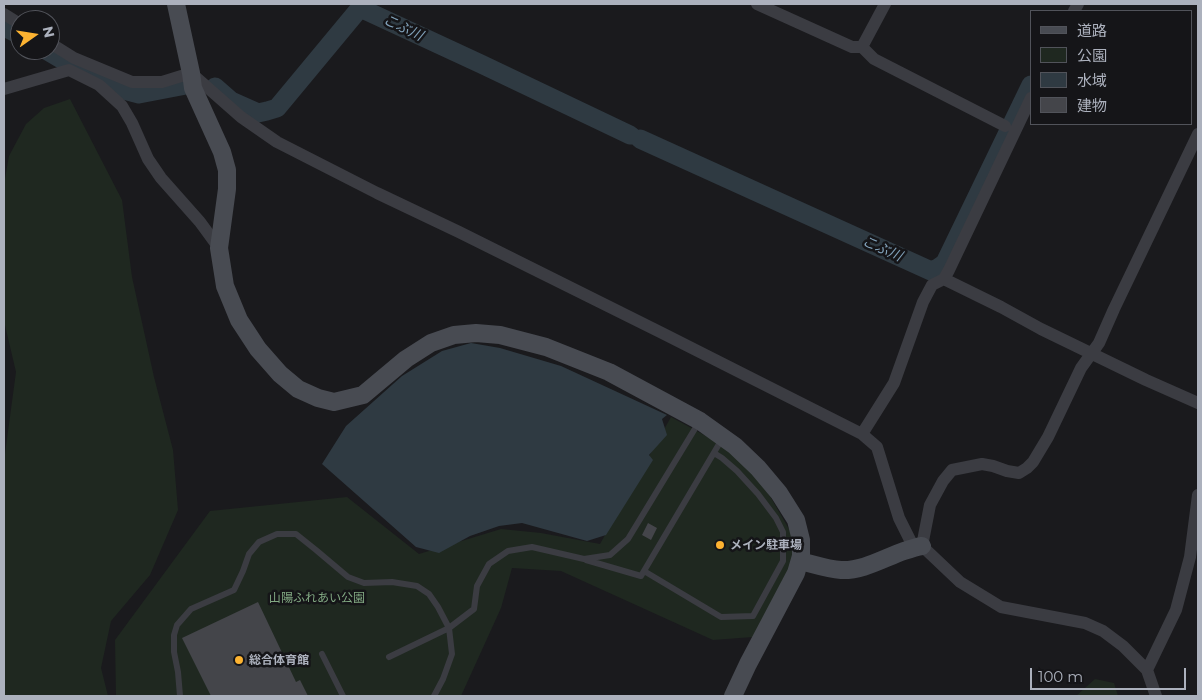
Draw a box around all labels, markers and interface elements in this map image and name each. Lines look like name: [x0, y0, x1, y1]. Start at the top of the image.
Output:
north arrow: [10, 10, 60, 60]
legend: [1030, 10, 1192, 125]
water label: こぶ川: [380, 12, 426, 44]
text: 道路: [1077, 21, 1107, 40]
text: N: [39, 24, 59, 39]
text: 公園: [1077, 46, 1107, 65]
text: 水域: [1077, 71, 1107, 90]
text: 建物: [1077, 96, 1107, 115]
water label: こぶ川: [859, 233, 905, 265]
place label: メイン駐車場: [730, 538, 802, 552]
marker: メイン駐車場: [714, 539, 726, 551]
park label: 山陽ふれあい公園: [269, 591, 365, 605]
place label: 総合体育館: [249, 653, 309, 667]
marker: 総合体育館: [233, 654, 245, 666]
scale bar: [1032, 658, 1188, 690]
text: 100 m: [1038, 667, 1083, 686]

